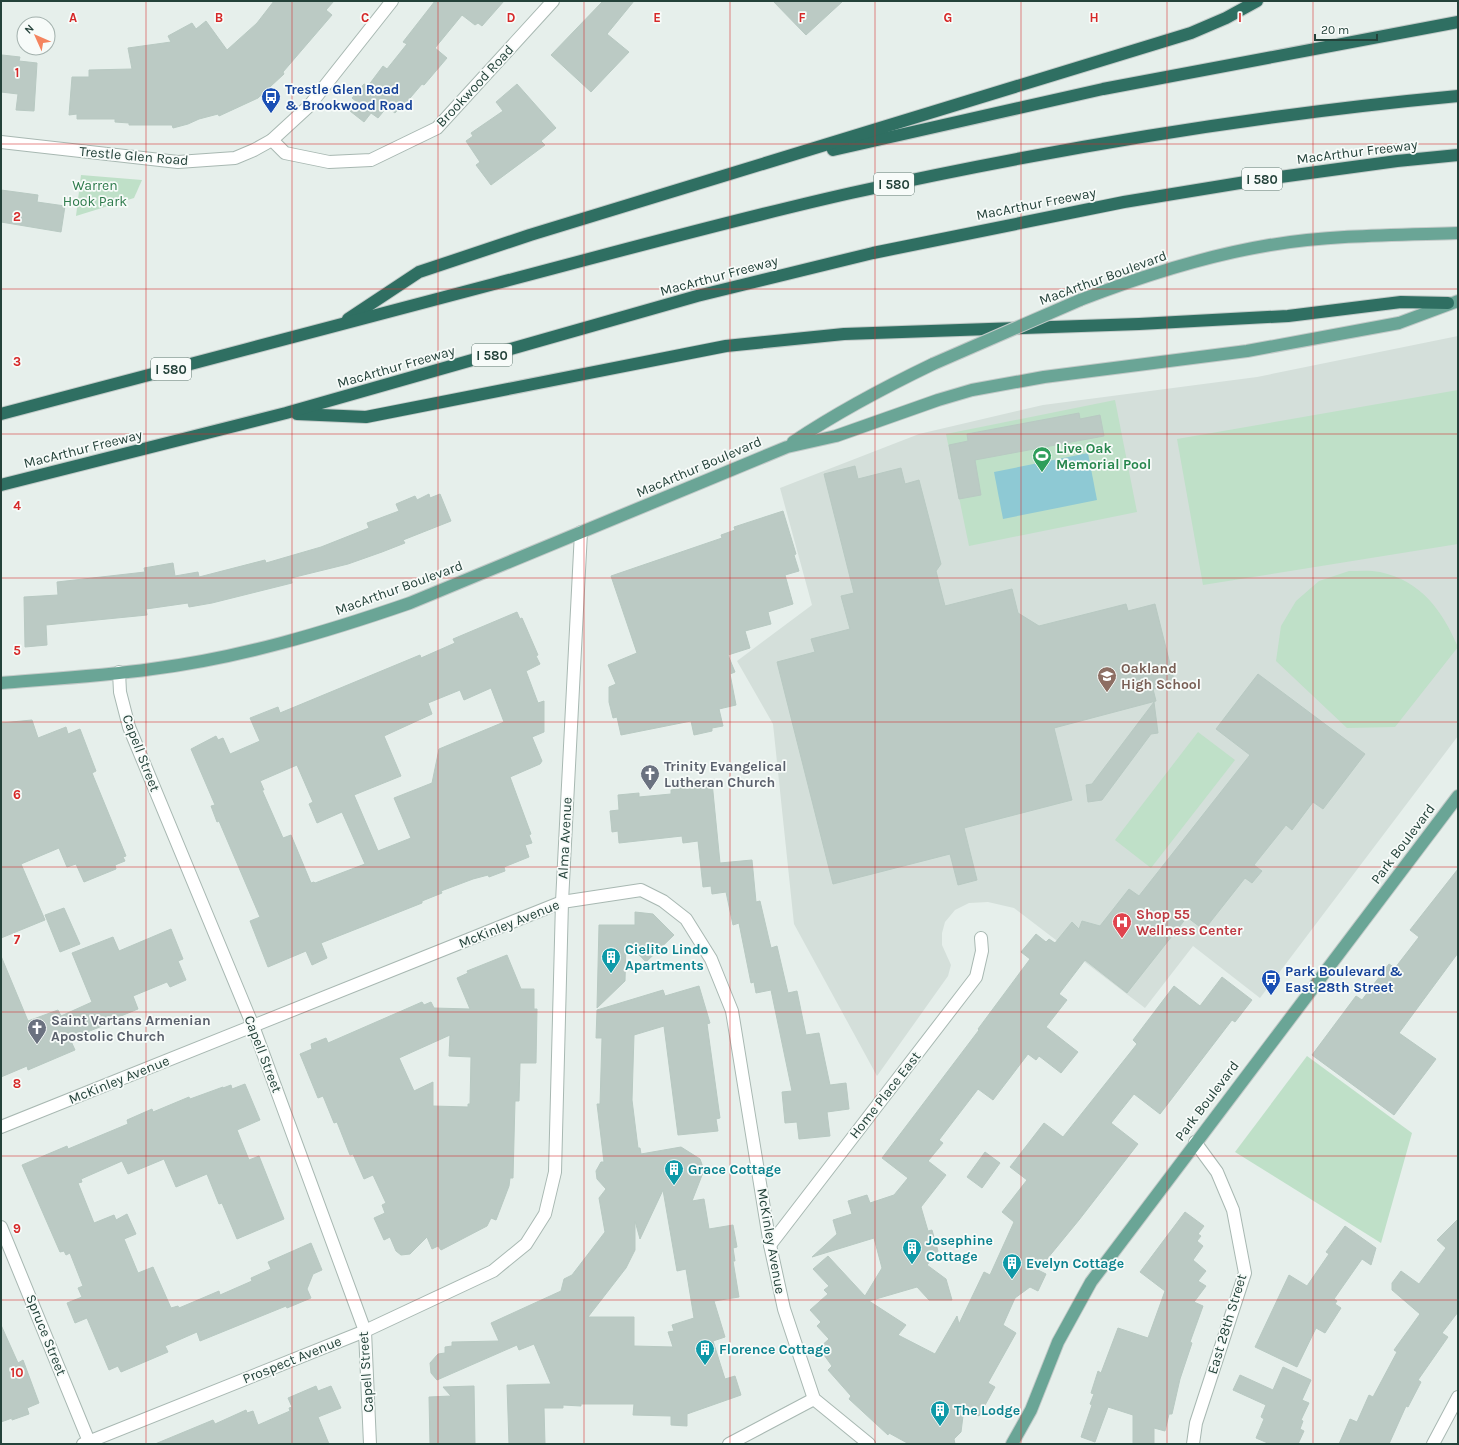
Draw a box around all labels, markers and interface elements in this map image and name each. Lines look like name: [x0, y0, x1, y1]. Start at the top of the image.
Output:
text: A: [69, 10, 77, 25]
text: B: [215, 10, 223, 25]
text: C: [361, 10, 369, 25]
text: D: [507, 10, 516, 25]
text: E: [653, 10, 661, 25]
text: F: [798, 10, 806, 25]
text: G: [944, 10, 952, 25]
text: H: [1089, 10, 1099, 25]
text: I: [1238, 10, 1242, 25]
north arrow: [16, 16, 56, 56]
scale bar: [1315, 16, 1377, 42]
text: N: [22, 22, 37, 37]
text: 20 m: [1321, 23, 1349, 37]
street label: Brookwood Road: [433, 41, 517, 131]
text: 1: [15, 65, 19, 80]
place label: Trestle Glen Road & Brookwood Road: [285, 81, 413, 114]
bus stop icon: Trestle Glen Road & Brookwood Road: [260, 86, 282, 114]
street label: MacArthur Freeway: [1296, 136, 1419, 168]
street label: Trestle Glen Road: [79, 143, 189, 169]
road number: I 580: [1242, 168, 1282, 190]
road number: I 580: [874, 173, 914, 195]
park label: Warren Hook Park: [63, 177, 127, 210]
street label: MacArthur Freeway: [975, 184, 1098, 224]
text: 2: [13, 209, 21, 224]
street label: MacArthur Boulevard: [1037, 247, 1169, 309]
street label: MacArthur Freeway: [658, 252, 780, 300]
street label: MacArthur Freeway: [335, 342, 457, 392]
road number: I 580: [472, 344, 512, 366]
text: 3: [13, 354, 21, 369]
road number: I 580: [151, 358, 191, 380]
street label: MacArthur Freeway: [22, 426, 145, 472]
street label: MacArthur Boulevard: [634, 433, 764, 501]
place label: Live Oak Memorial Pool: [1056, 440, 1151, 473]
sports icon: Live Oak Memorial Pool: [1031, 445, 1053, 473]
text: 4: [13, 498, 21, 513]
street label: MacArthur Boulevard: [333, 557, 465, 619]
text: 5: [13, 643, 21, 658]
place label: Oakland High School: [1121, 660, 1201, 693]
school or university icon: Oakland High School: [1096, 665, 1118, 693]
street label: Capell Street: [119, 712, 163, 794]
place label: Trinity Evangelical Lutheran Church: [664, 758, 786, 791]
church icon: Trinity Evangelical Lutheran Church: [639, 763, 661, 791]
text: 6: [13, 787, 21, 802]
street label: Alma Avenue: [554, 797, 576, 879]
street label: Park Boulevard: [1367, 801, 1439, 887]
street label: McKinley Avenue: [456, 896, 562, 952]
place label: Shop 55 Wellness Center: [1136, 906, 1243, 939]
hospital icon: Shop 55 Wellness Center: [1111, 911, 1133, 939]
text: 7: [14, 932, 21, 947]
place label: Cielito Lindo Apartments: [625, 941, 709, 974]
building icon: Cielito Lindo Apartments: [600, 946, 622, 974]
place label: Park Boulevard & East 28th Street: [1285, 963, 1403, 996]
bus stop icon: Park Boulevard & East 28th Street: [1260, 968, 1282, 996]
place label: Saint Vartans Armenian Apostolic Church: [51, 1012, 211, 1045]
street label: Capell Street: [241, 1013, 285, 1095]
church icon: Saint Vartans Armenian Apostolic Church: [26, 1017, 48, 1045]
street label: Home Place East: [846, 1048, 924, 1142]
street label: McKinley Avenue: [66, 1052, 172, 1108]
street label: Park Boulevard: [1171, 1058, 1243, 1144]
text: 8: [13, 1076, 21, 1091]
building icon: Grace Cottage: [663, 1158, 685, 1186]
place label: Grace Cottage: [688, 1161, 781, 1178]
street label: McKinley Avenue: [753, 1187, 789, 1295]
text: 9: [13, 1221, 21, 1236]
place label: Josephine Cottage: [926, 1232, 993, 1265]
building icon: Josephine Cottage: [901, 1237, 923, 1265]
building icon: Evelyn Cottage: [1001, 1252, 1023, 1280]
place label: Evelyn Cottage: [1026, 1255, 1124, 1272]
street label: East 28th Street: [1204, 1272, 1250, 1376]
street label: Spruce Street: [22, 1292, 70, 1378]
street label: Capell Street: [355, 1331, 377, 1413]
street label: Prospect Avenue: [240, 1332, 344, 1388]
building icon: Florence Cottage: [694, 1338, 716, 1366]
place label: Florence Cottage: [719, 1341, 830, 1358]
text: 10: [11, 1365, 23, 1380]
building icon: The Lodge: [929, 1399, 951, 1427]
place label: The Lodge: [954, 1402, 1020, 1419]

